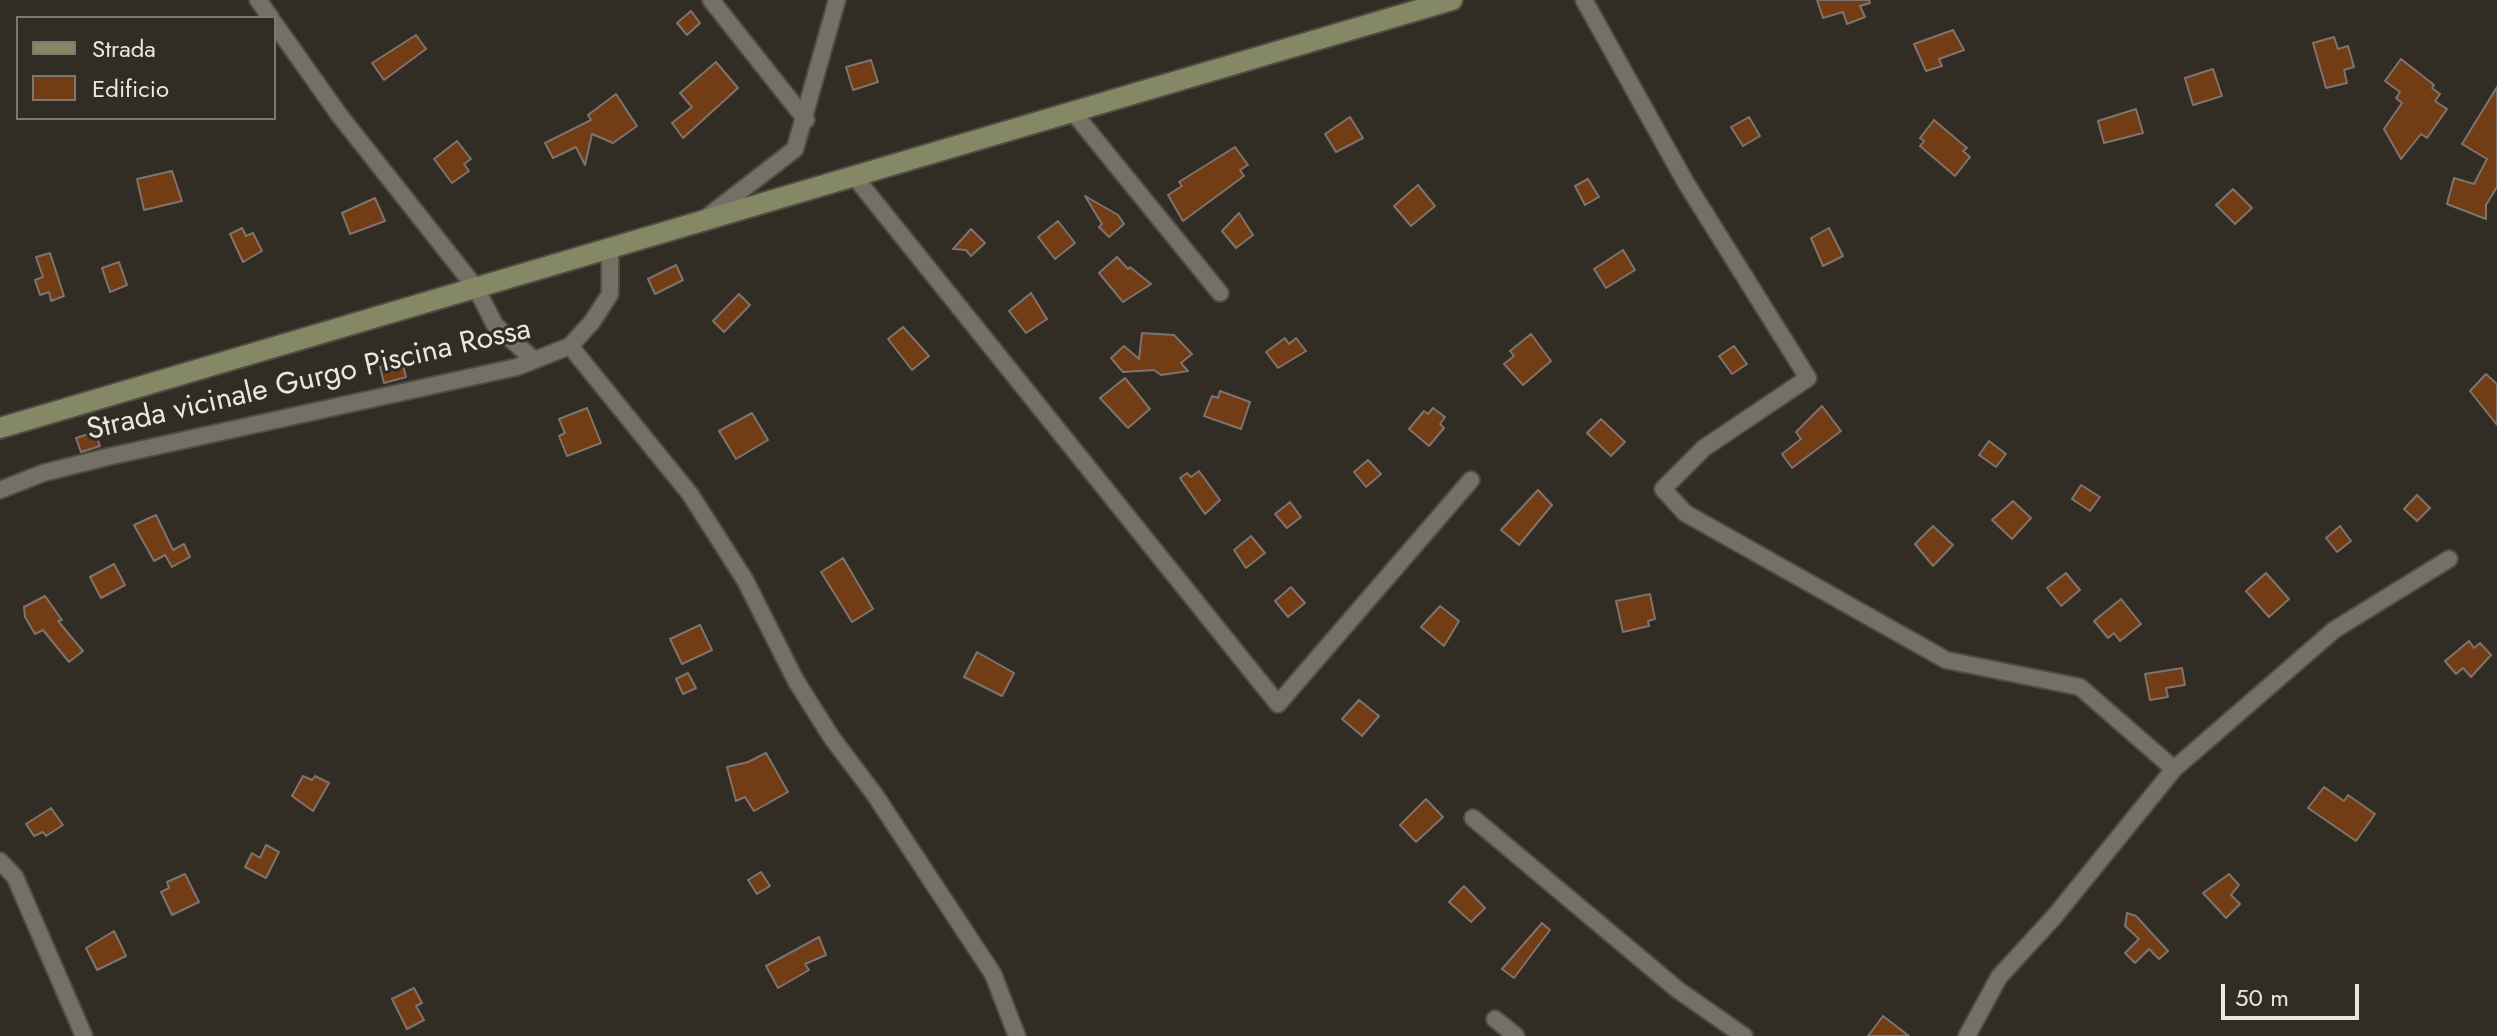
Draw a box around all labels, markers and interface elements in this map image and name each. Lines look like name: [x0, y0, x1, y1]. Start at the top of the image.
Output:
legend: [16, 16, 276, 120]
text: Strada: [92, 31, 156, 66]
text: Edificio: [92, 71, 169, 106]
street label: Strada vicinale Gurgo Piscina Rossa: [84, 312, 534, 450]
scale bar: [2225, 968, 2363, 1018]
text: 50 m: [2235, 980, 2289, 1015]

